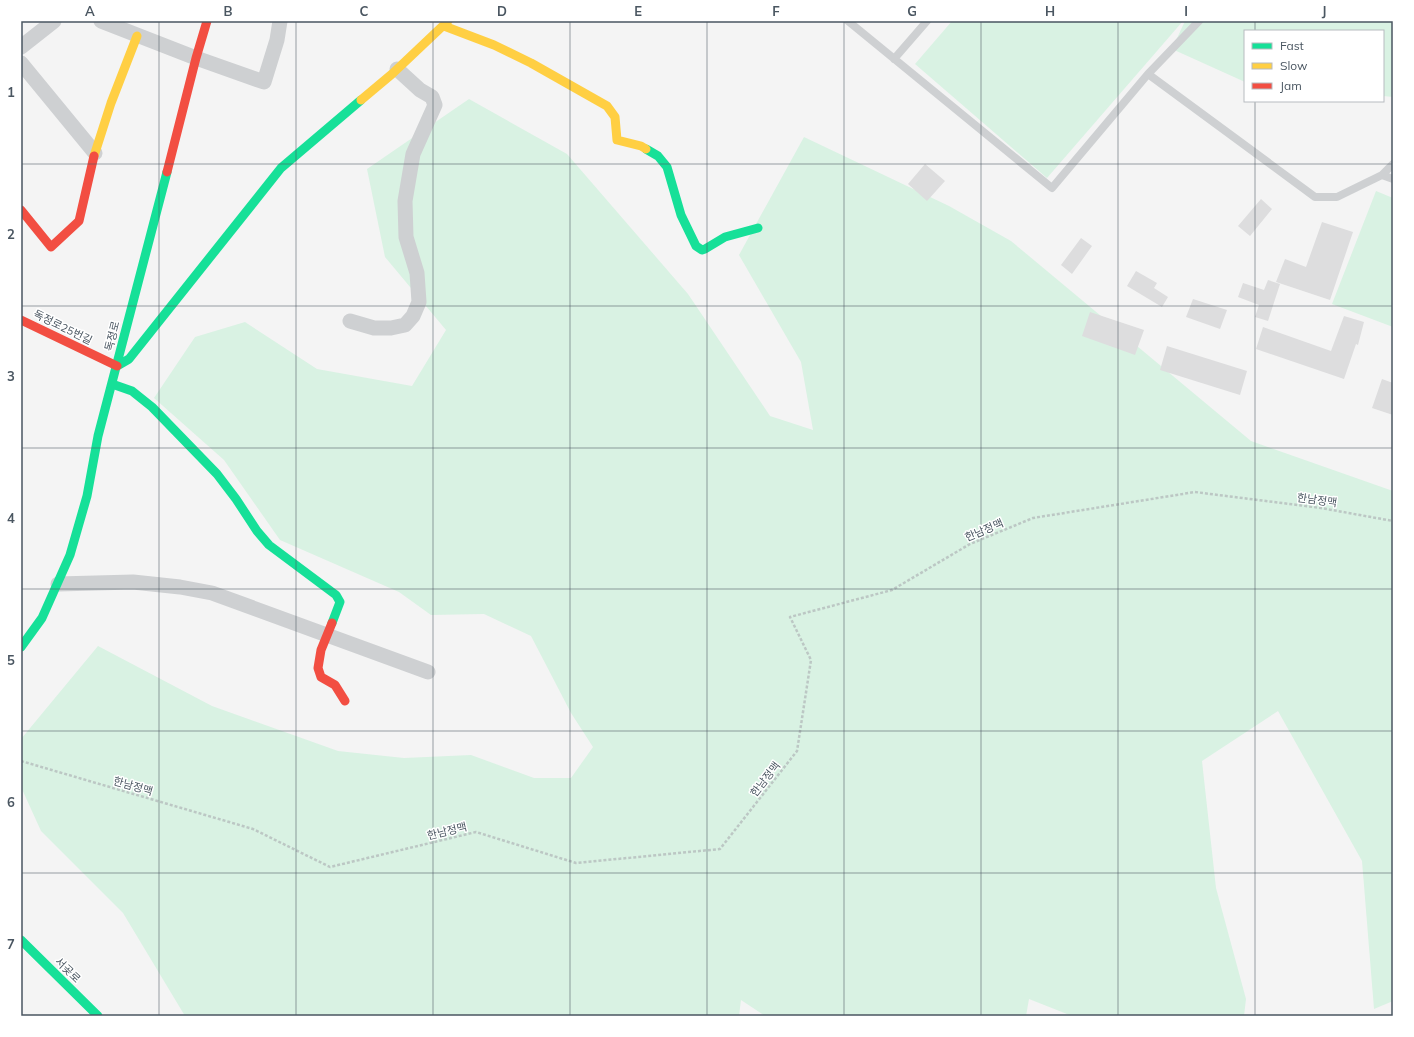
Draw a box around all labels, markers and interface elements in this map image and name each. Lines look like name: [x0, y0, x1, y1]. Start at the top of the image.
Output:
text: A: [85, 3, 95, 19]
text: B: [224, 3, 233, 19]
text: C: [360, 3, 369, 19]
text: D: [497, 3, 507, 19]
text: E: [634, 3, 642, 19]
text: F: [772, 3, 780, 19]
text: G: [907, 3, 917, 19]
text: H: [1045, 3, 1055, 19]
text: I: [1184, 3, 1188, 19]
text: J: [1322, 3, 1326, 19]
legend: [1244, 30, 1384, 102]
text: Fast: [1280, 38, 1304, 53]
text: Slow: [1280, 58, 1308, 73]
text: Jam: [1280, 78, 1302, 93]
text: 1: [7, 84, 15, 100]
text: 2: [7, 226, 15, 242]
street label: 독정로25번길: [31, 307, 95, 347]
street label: 독정로: [102, 320, 122, 352]
text: 3: [7, 368, 15, 384]
street label: 한남정맥: [1296, 490, 1338, 510]
text: 4: [7, 510, 15, 526]
street label: 한남정맥: [963, 516, 1005, 544]
text: 5: [7, 652, 15, 668]
street label: 한남정맥: [747, 759, 783, 799]
street label: 한남정맥: [112, 774, 154, 798]
text: 6: [7, 794, 15, 810]
street label: 한남정맥: [426, 819, 468, 843]
text: 7: [7, 936, 15, 952]
street label: 서곶로: [52, 954, 84, 986]

